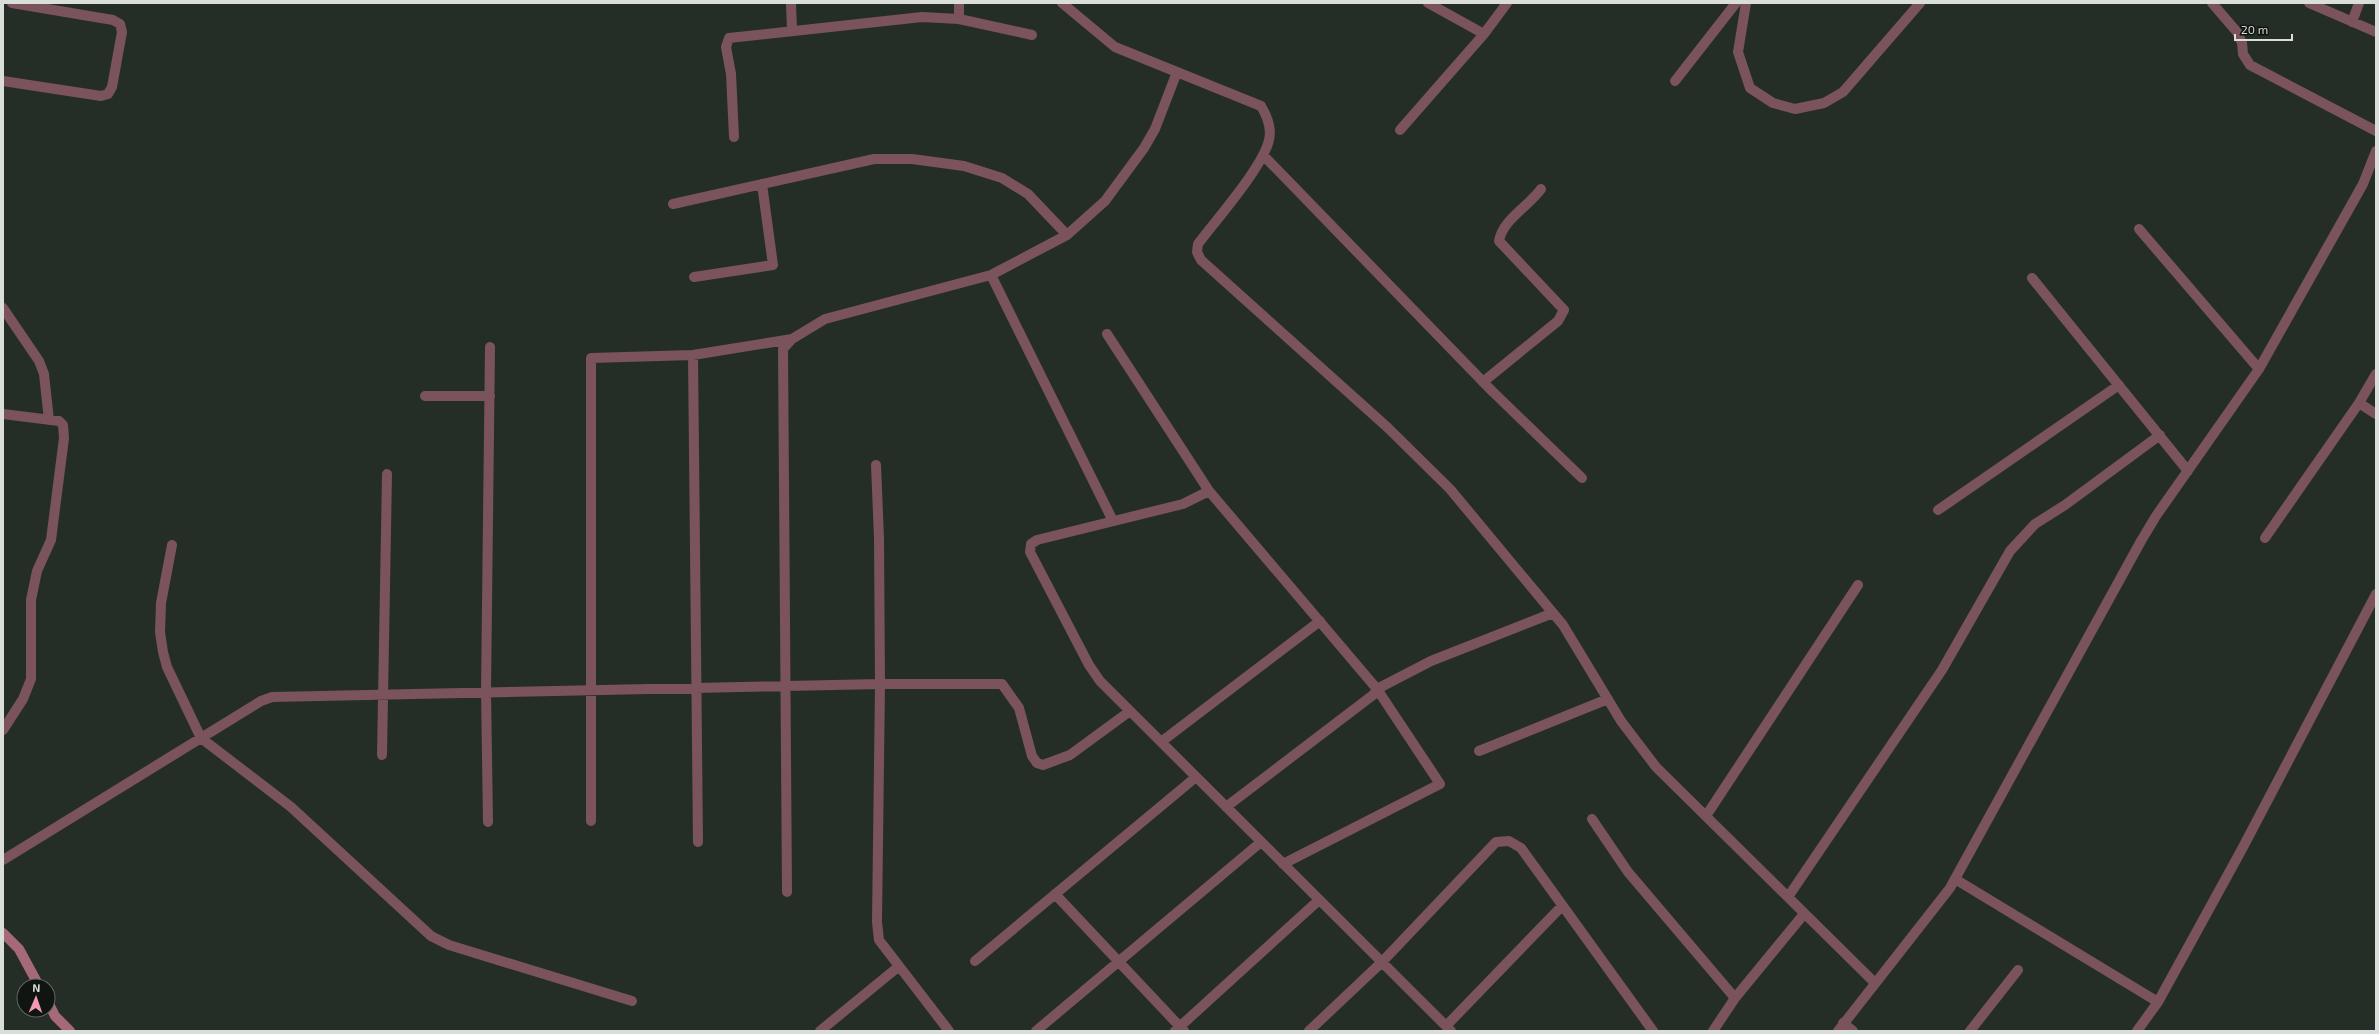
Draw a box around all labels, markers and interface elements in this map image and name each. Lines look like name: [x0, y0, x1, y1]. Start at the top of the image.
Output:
scale bar: [2235, 16, 2292, 42]
text: 20 m: [2241, 22, 2268, 36]
north arrow: [16, 978, 56, 1018]
text: N: [32, 981, 41, 994]

